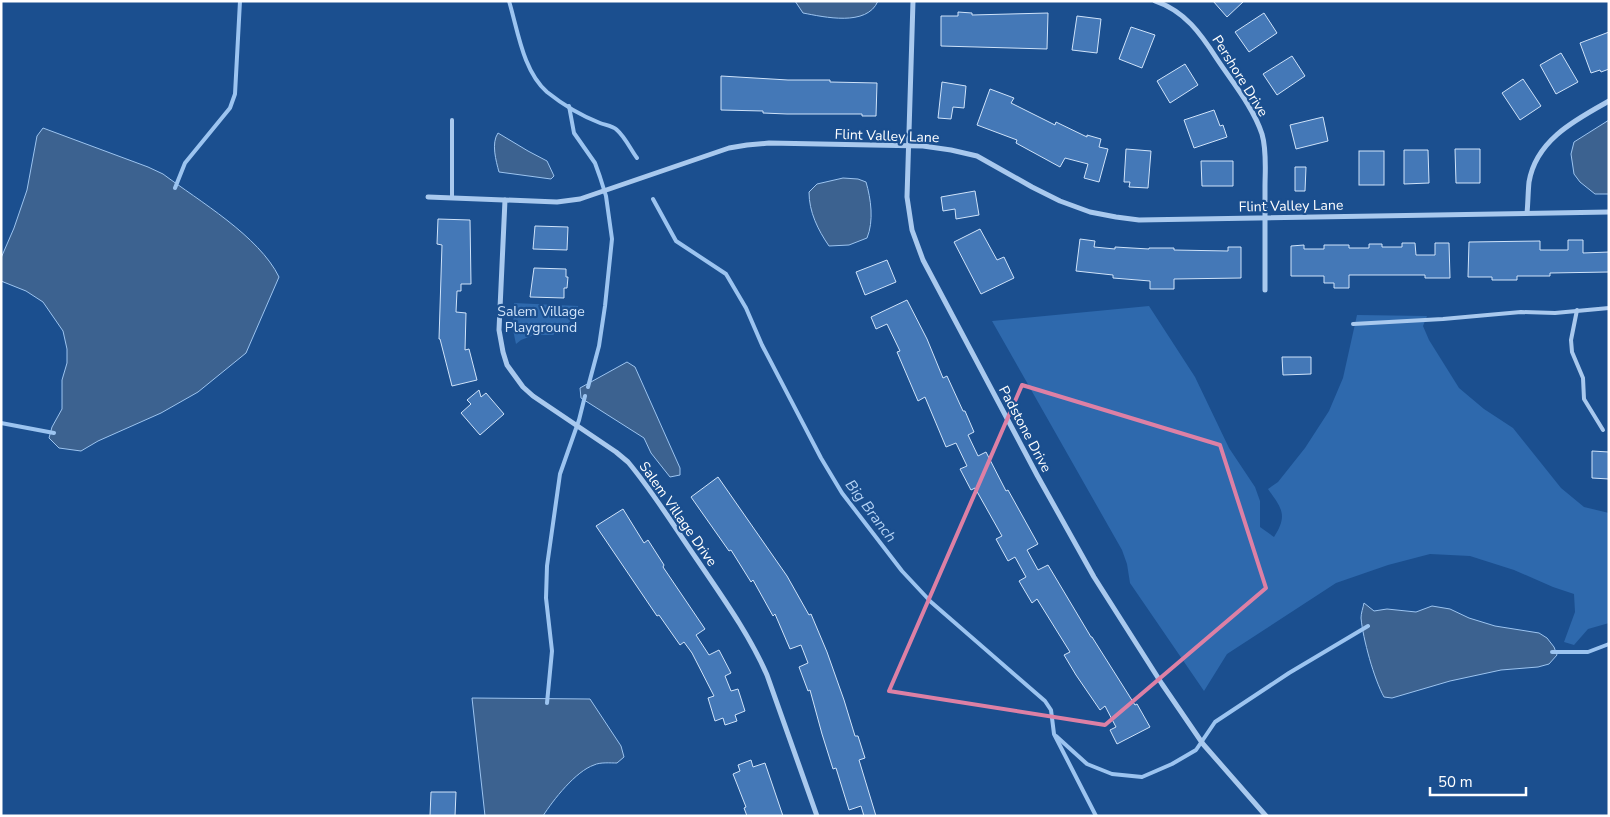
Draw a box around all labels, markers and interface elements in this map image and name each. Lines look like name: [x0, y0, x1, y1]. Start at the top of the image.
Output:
street label: Pershore Drive: [1207, 32, 1273, 120]
street label: Flint Valley Lane: [834, 125, 940, 147]
street label: Flint Valley Lane: [1239, 196, 1343, 216]
park label: Salem Village Playground: [497, 302, 585, 337]
street label: Padstone Drive: [994, 382, 1056, 476]
street label: Salem Village Drive: [635, 458, 721, 570]
water label: Big Branch: [841, 476, 901, 546]
scale bar: [1430, 764, 1526, 796]
text: 50 m: [1438, 772, 1473, 792]

